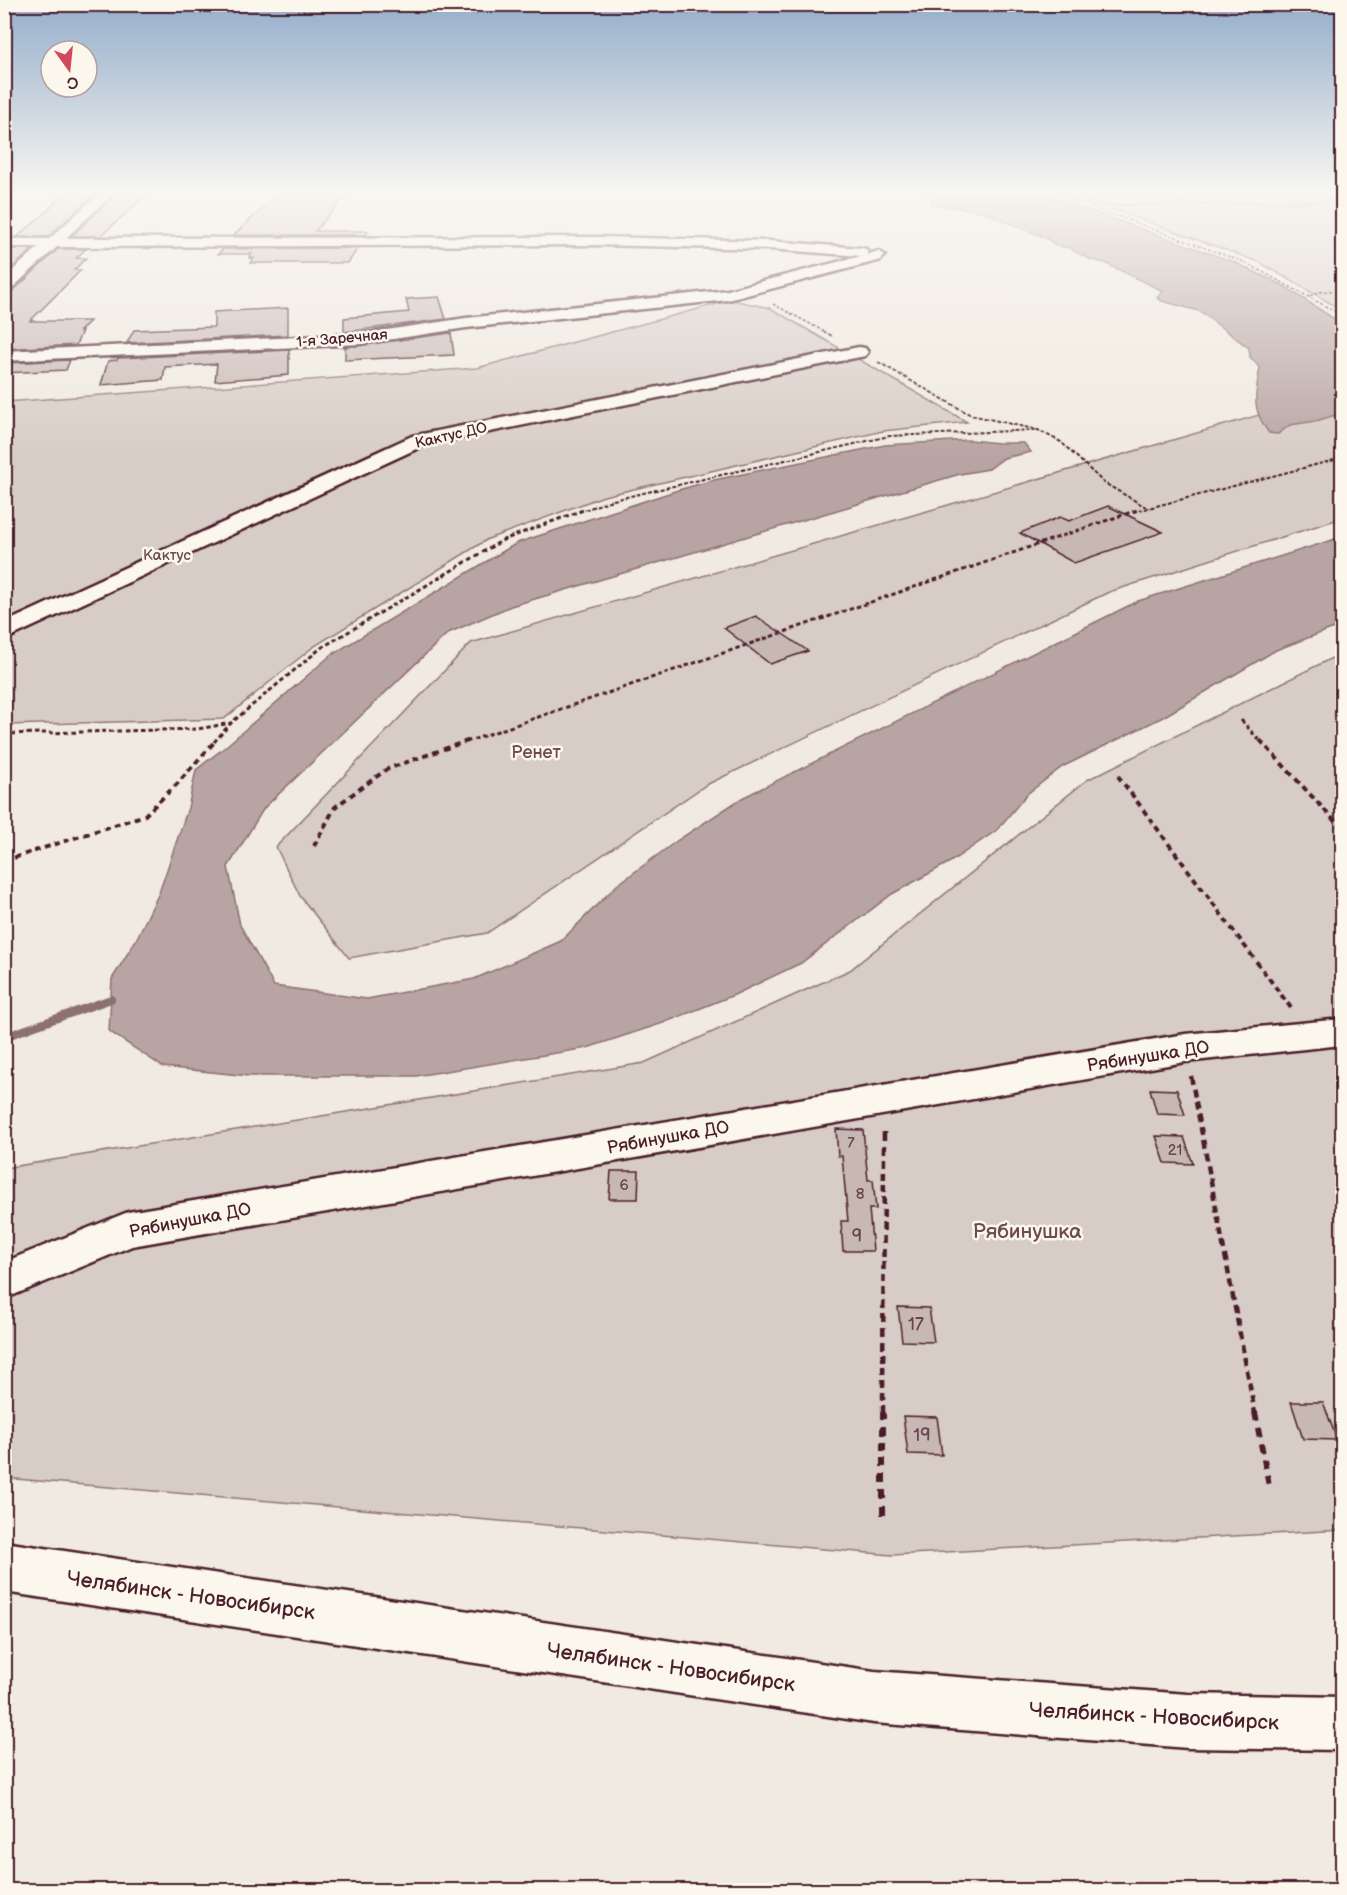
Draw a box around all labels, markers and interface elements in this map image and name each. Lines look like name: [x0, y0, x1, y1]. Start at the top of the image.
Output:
north arrow: [39, 39, 99, 99]
text: С: [65, 71, 80, 93]
street label: 1-я Заречная: [296, 325, 388, 352]
street label: Кактус ДО: [413, 418, 489, 453]
park label: Кактус: [143, 546, 192, 565]
park label: Ренет: [511, 742, 562, 763]
street label: Рябинушка ДО: [1085, 1036, 1211, 1077]
street label: Рябинушка ДО: [605, 1116, 731, 1159]
house number: 7: [847, 1134, 855, 1153]
house number: 21: [1168, 1141, 1182, 1160]
house number: 6: [619, 1176, 629, 1195]
house number: 8: [856, 1185, 865, 1204]
street label: Рябинушка ДО: [127, 1198, 253, 1243]
park label: Рябинушка: [972, 1219, 1082, 1244]
house number: 9: [852, 1226, 862, 1247]
house number: 17: [908, 1314, 924, 1335]
house number: 19: [913, 1425, 931, 1446]
street label: Челябинск - Новосибирск: [65, 1566, 317, 1625]
street label: Челябинск - Новосибирск: [545, 1638, 797, 1697]
street label: Челябинск - Новосибирск: [1028, 1697, 1280, 1736]

